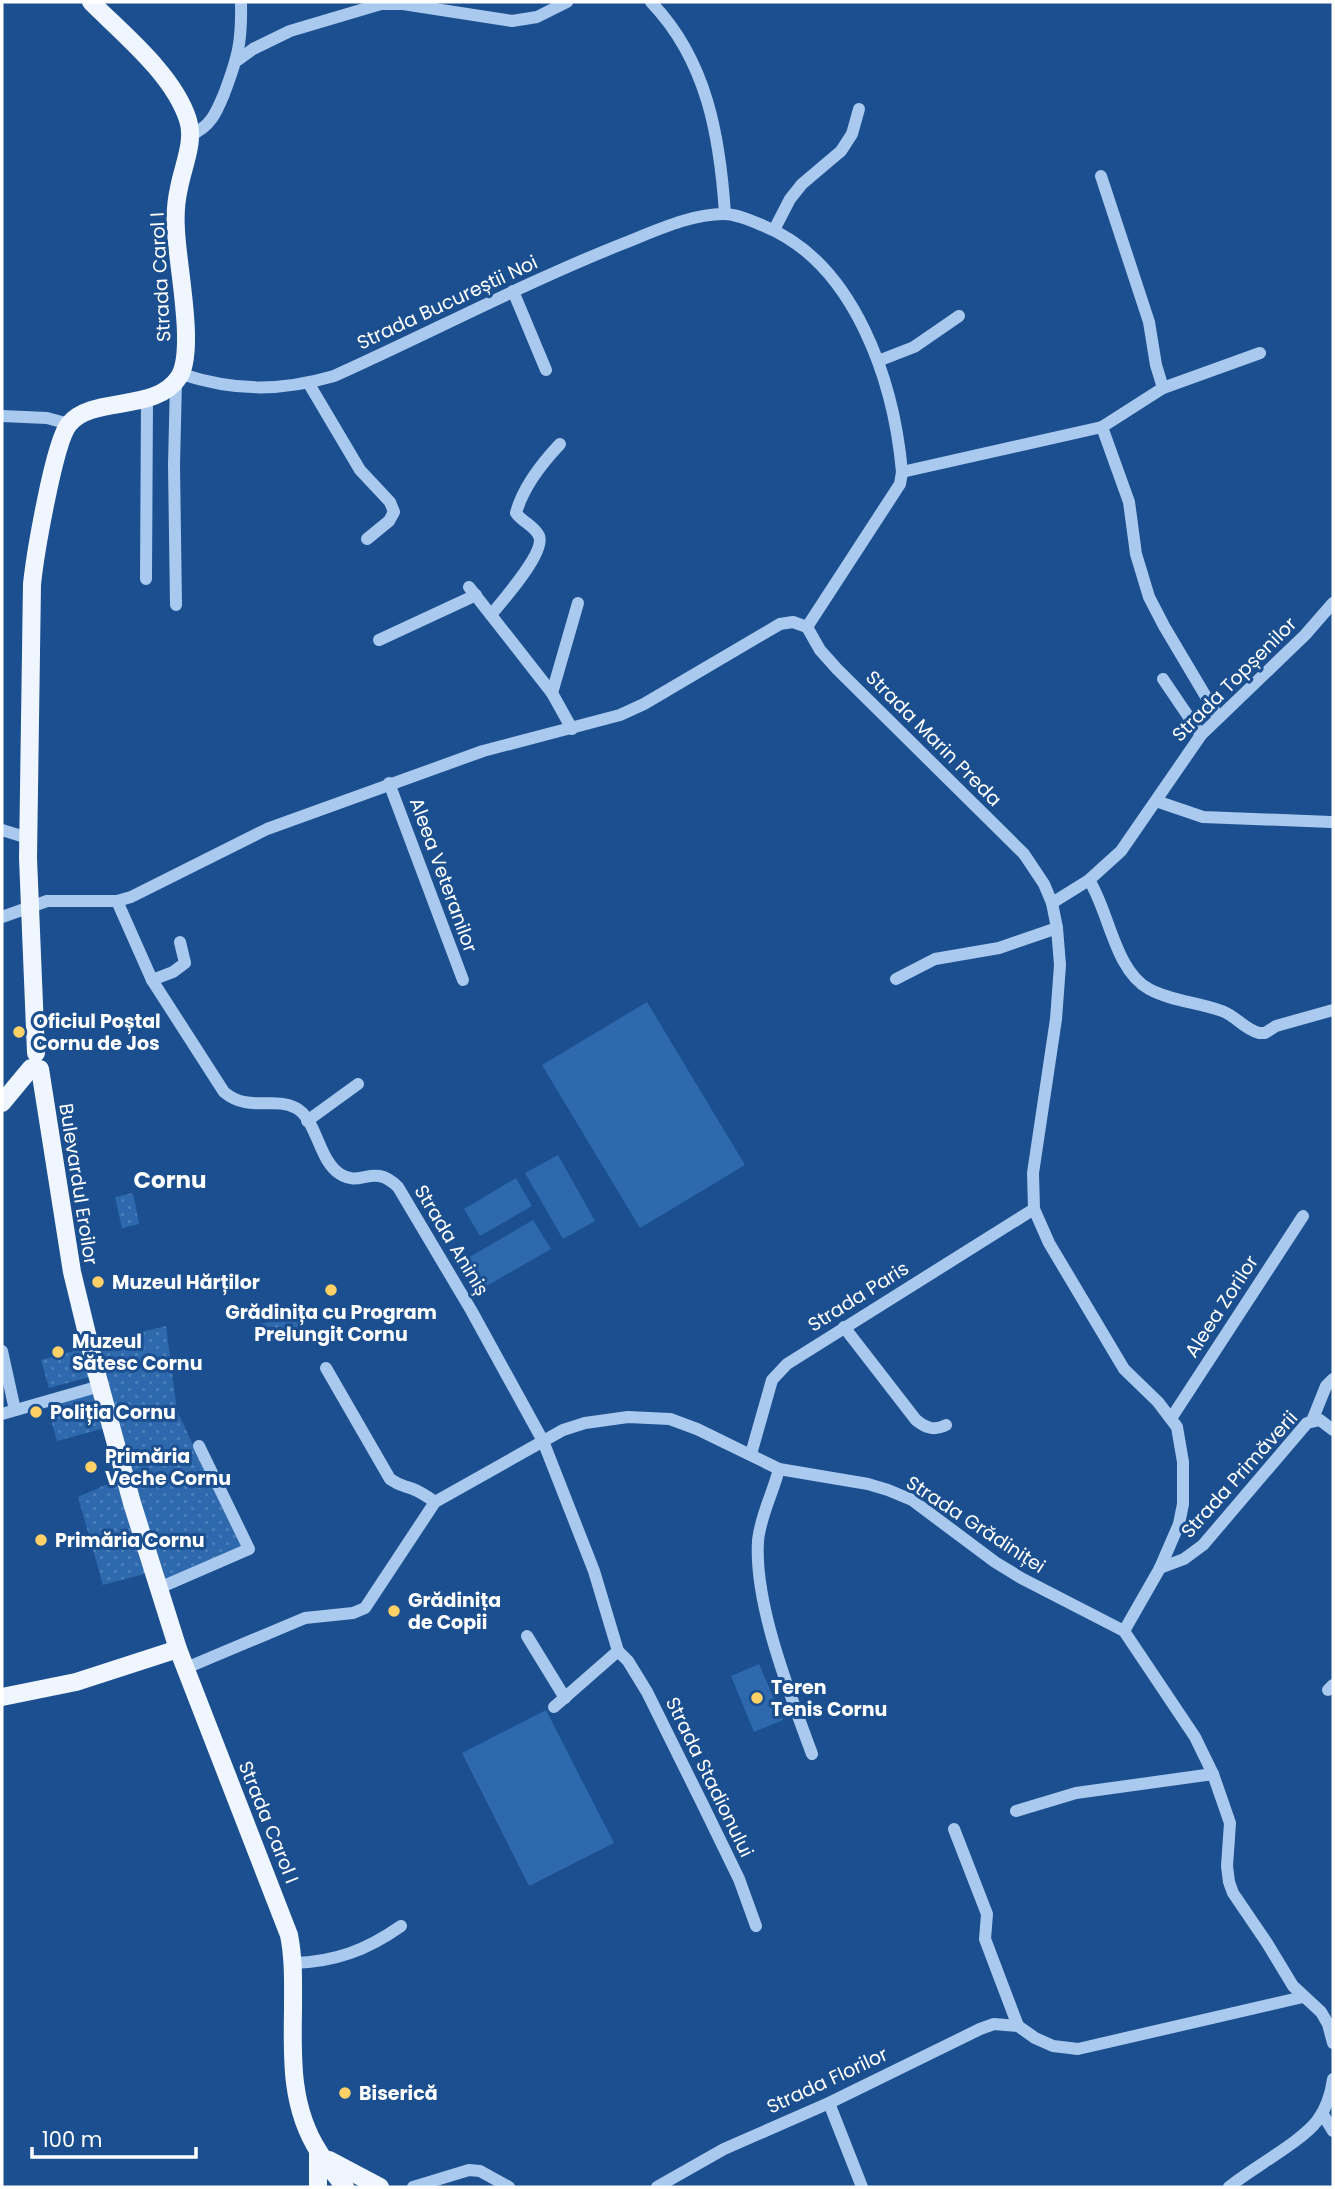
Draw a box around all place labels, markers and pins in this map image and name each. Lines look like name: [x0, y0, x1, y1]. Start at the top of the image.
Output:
place label: Oficiul Poștal Cornu de Jos: [33, 1008, 161, 1057]
marker: Oficiul Poștal Cornu de Jos: [11, 1024, 27, 1040]
place label: Muzeul Hărților: [112, 1269, 260, 1296]
marker: Muzeul Hărților: [90, 1274, 106, 1290]
marker: Grădinița cu Program Prelungit Cornu: [323, 1282, 339, 1298]
place label: Grădinița cu Program Prelungit Cornu: [225, 1299, 437, 1348]
place label: Muzeul Sătesc Cornu: [72, 1328, 202, 1377]
marker: Muzeul Sătesc Cornu: [50, 1344, 66, 1360]
place label: Poliția Cornu: [50, 1399, 176, 1426]
marker: Poliția Cornu: [28, 1404, 44, 1420]
place label: Primăria Veche Cornu: [105, 1443, 231, 1492]
marker: Primăria Veche Cornu: [83, 1459, 99, 1475]
place label: Primăria Cornu: [55, 1527, 205, 1554]
marker: Primăria Cornu: [33, 1532, 49, 1548]
place label: Grădinița de Copii: [408, 1587, 501, 1636]
marker: Grădinița de Copii: [386, 1603, 402, 1619]
place label: Teren Tenis Cornu: [771, 1674, 887, 1723]
marker: Teren Tenis Cornu: [749, 1690, 765, 1706]
place label: Biserică: [359, 2080, 438, 2107]
marker: Biserică: [337, 2085, 353, 2101]

